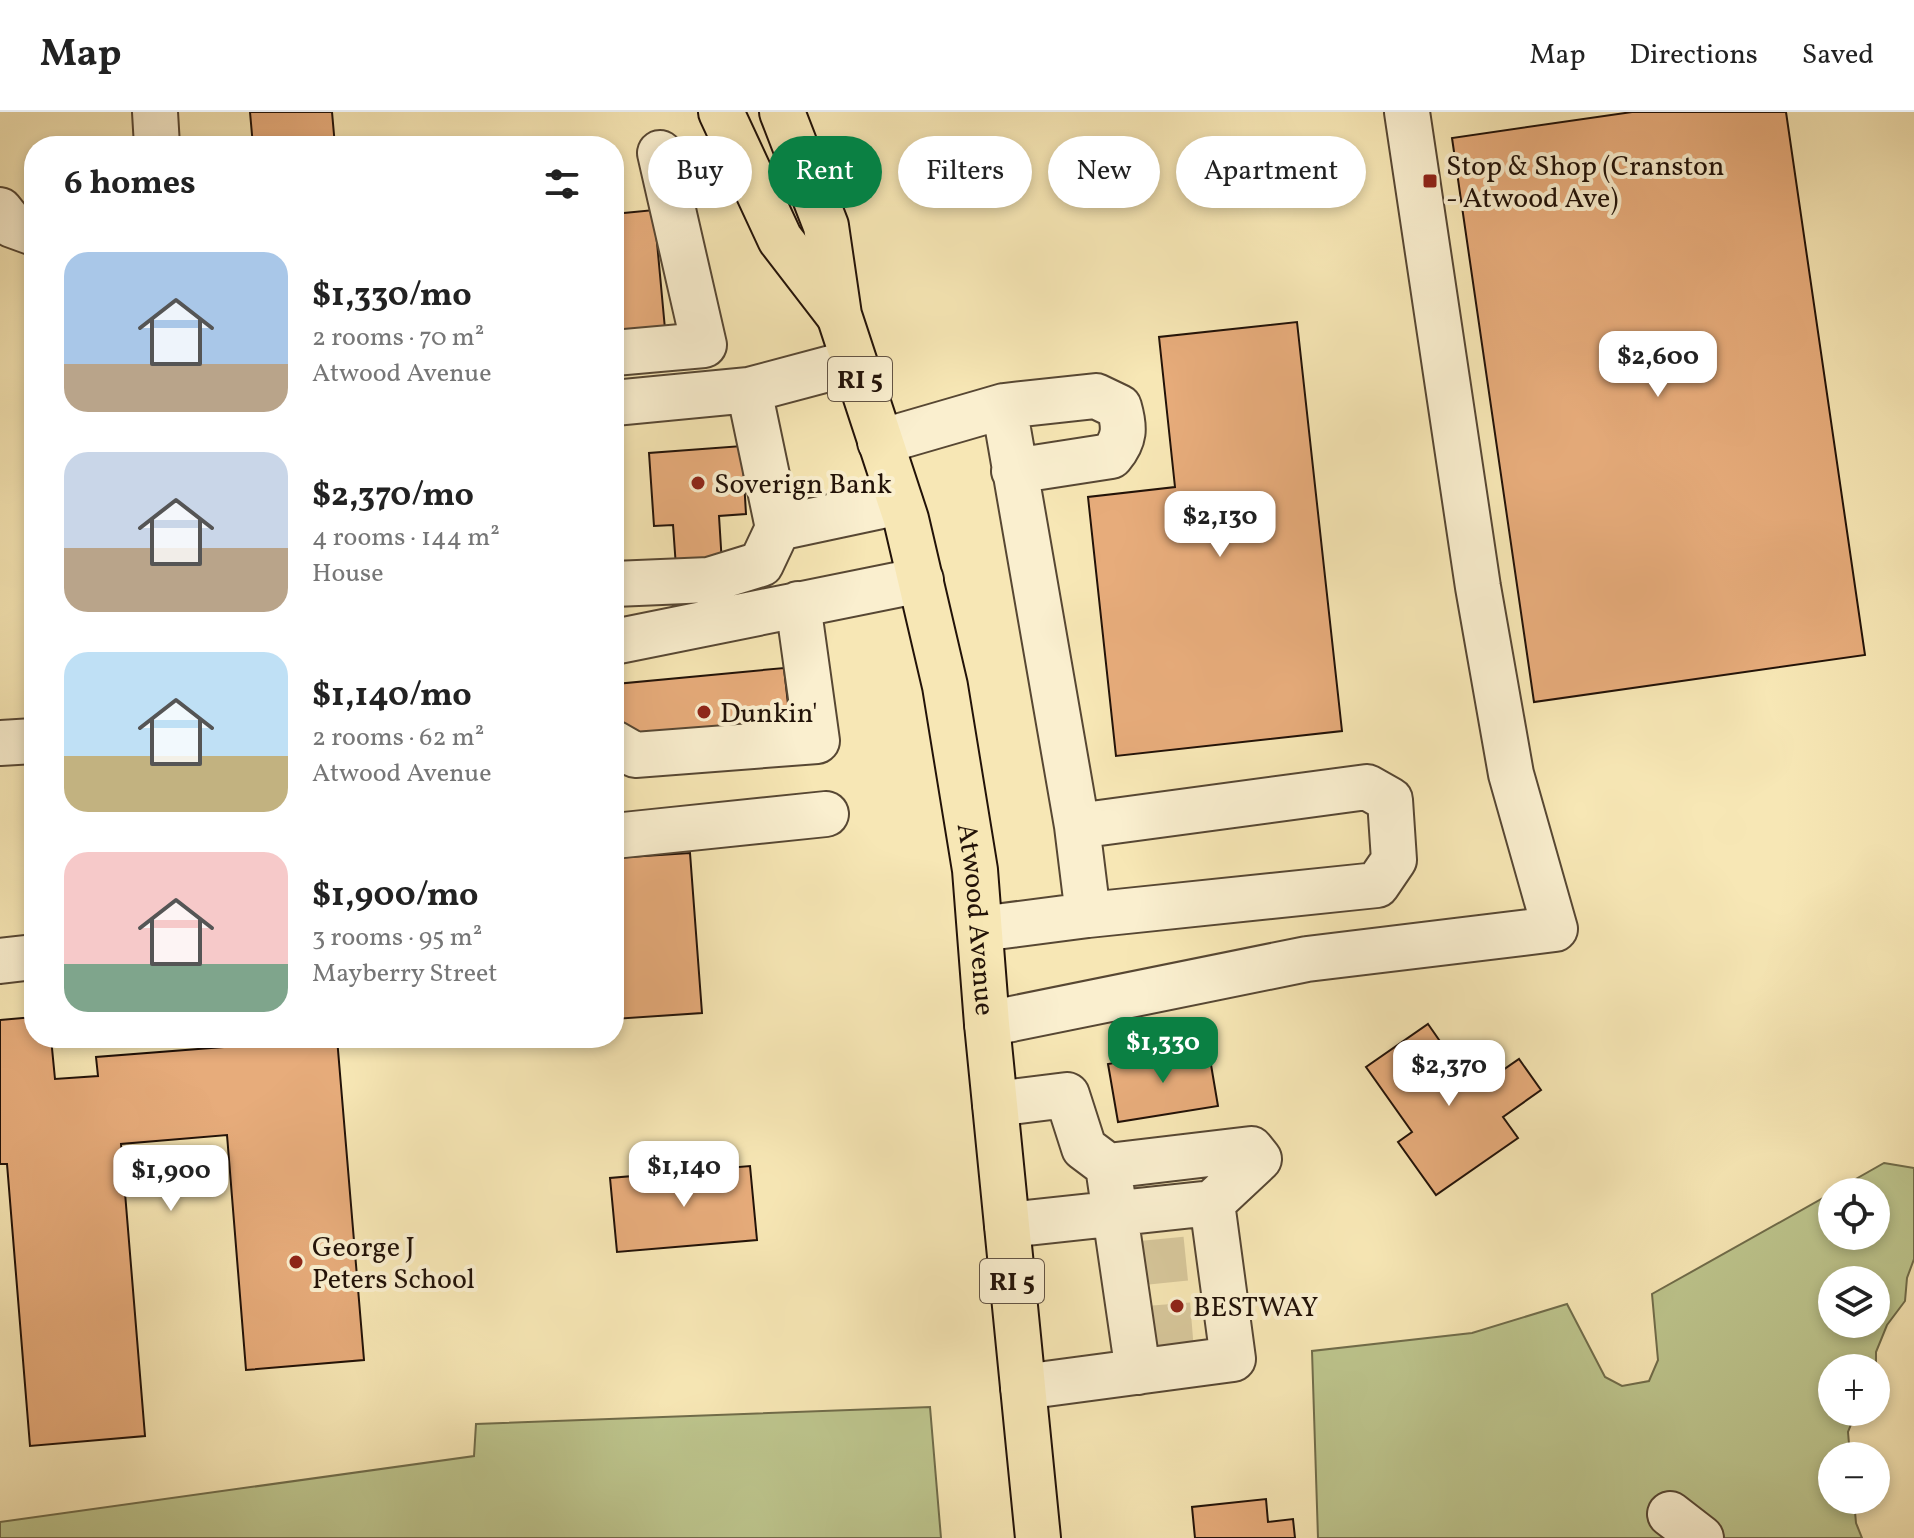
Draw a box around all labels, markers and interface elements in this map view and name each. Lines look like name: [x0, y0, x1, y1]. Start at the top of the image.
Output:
text: Map: [40, 29, 121, 82]
text: Map: [1530, 36, 1586, 75]
text: Directions: [1630, 36, 1758, 75]
text: Saved: [1802, 36, 1874, 75]
chip: Buy: [648, 136, 752, 208]
chip: Rent: [768, 136, 882, 208]
chip: Filters: [898, 136, 1032, 208]
chip: New: [1048, 136, 1160, 208]
chip: Apartment: [1176, 136, 1366, 208]
place label: Stop & Shop (Cranston - Atwood Ave): [1446, 148, 1725, 219]
text: 6 homes: [64, 161, 196, 208]
icon: filters: [540, 162, 584, 206]
marker: Stop & Shop (Cranston - Atwood Ave): [1421, 172, 1439, 190]
text: $1,330/mo: [312, 273, 472, 320]
icon: home: [128, 284, 224, 380]
text: 2 rooms · 70 m²: [312, 320, 484, 356]
pin: $2,600: [1593, 331, 1723, 399]
text: $2,600: [1617, 339, 1699, 375]
text: Atwood Avenue: [312, 356, 491, 392]
road number: RI 5: [828, 357, 892, 401]
place label: Soverign Bank: [714, 466, 892, 505]
text: $2,370/mo: [312, 473, 474, 520]
marker: Soverign Bank: [689, 474, 707, 492]
icon: home: [128, 484, 224, 580]
pin: $2,130: [1155, 491, 1285, 559]
text: $2,130: [1183, 499, 1257, 535]
text: 4 rooms · 144 m²: [312, 520, 500, 556]
text: House: [312, 556, 384, 592]
text: $1,140/mo: [312, 673, 472, 720]
icon: home: [128, 684, 224, 780]
place label: Dunkin': [720, 695, 818, 734]
marker: Dunkin': [695, 703, 713, 721]
text: 2 rooms · 62 m²: [312, 720, 484, 756]
text: Atwood Avenue: [312, 756, 491, 792]
street label: Atwood Avenue: [946, 820, 1003, 1017]
text: $1,900/mo: [312, 873, 479, 920]
icon: home: [128, 884, 224, 980]
text: 3 rooms · 95 m²: [312, 920, 482, 956]
text: Mayberry Street: [312, 956, 497, 992]
pin: $1,330: [1098, 1017, 1228, 1085]
text: $1,330: [1126, 1025, 1200, 1061]
pin: $2,370: [1384, 1040, 1514, 1108]
text: $2,370: [1411, 1048, 1487, 1084]
pin: $1,140: [619, 1141, 749, 1209]
pin: $1,900: [106, 1145, 236, 1213]
text: $1,140: [647, 1149, 721, 1185]
text: $1,900: [131, 1153, 211, 1189]
map controls: [1818, 1178, 1890, 1514]
button: locate: [1818, 1178, 1890, 1250]
place label: George J Peters School: [312, 1229, 475, 1300]
marker: George J Peters School: [287, 1253, 305, 1271]
road number: RI 5: [980, 1259, 1044, 1303]
button: layers: [1818, 1266, 1890, 1338]
place label: BESTWAY: [1193, 1289, 1318, 1328]
marker: BESTWAY: [1168, 1297, 1186, 1315]
button: +: [1818, 1354, 1890, 1426]
button: −: [1818, 1442, 1890, 1514]

